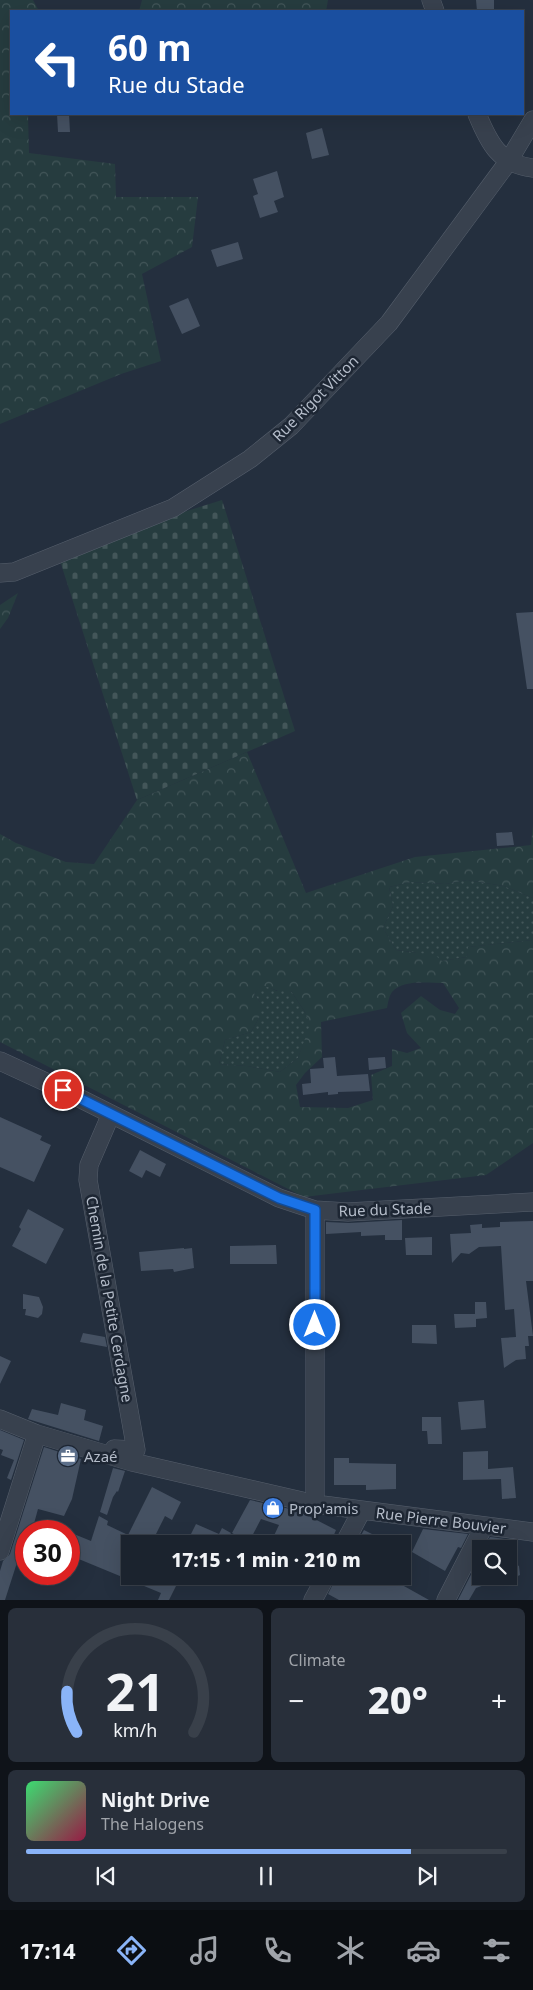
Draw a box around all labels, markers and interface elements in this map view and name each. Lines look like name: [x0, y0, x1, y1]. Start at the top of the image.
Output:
text: 60 m: [108, 24, 191, 71]
icon: left: [25, 30, 90, 95]
text: Rue du Stade: [108, 69, 245, 99]
street label: Rue Rigot Vitton: [268, 351, 362, 445]
pin: [42, 1069, 84, 1111]
icon: arrive: [49, 1076, 77, 1104]
street label: Chemin de la Petite Cerdagne: [82, 1194, 138, 1404]
street label: Rue du Stade: [338, 1197, 432, 1221]
position arrow: [288, 1298, 340, 1350]
office icon: Azaé: [56, 1444, 80, 1468]
place label: Azaé: [84, 1446, 118, 1466]
shop icon: Prop'amis: [261, 1496, 285, 1520]
place label: Prop'amis: [289, 1498, 358, 1518]
street label: Rue Pierre Bouvier: [375, 1502, 507, 1538]
speed limit sign: 30: [15, 1520, 80, 1585]
map controls: [472, 1540, 517, 1585]
button: search: [472, 1540, 517, 1585]
text: 17:15 · 1 min · 210 m: [171, 1547, 361, 1573]
text: Climate: [289, 1649, 346, 1671]
text: 21: [106, 1655, 165, 1726]
text: 20°: [368, 1673, 428, 1725]
text: −: [289, 1681, 305, 1719]
text: +: [491, 1681, 507, 1719]
text: km/h: [113, 1718, 157, 1742]
text: Night Drive: [101, 1787, 210, 1813]
text: The Halogens: [101, 1813, 204, 1835]
icon: previous: [92, 1862, 120, 1890]
icon: pause: [252, 1862, 280, 1890]
icon: next: [413, 1862, 441, 1890]
icon: directions: [114, 1933, 149, 1968]
icon: music: [187, 1933, 222, 1968]
icon: phone: [260, 1933, 295, 1968]
icon: climate: [333, 1933, 368, 1968]
icon: car: [406, 1933, 441, 1968]
icon: filters: [479, 1933, 514, 1968]
text: 17:14: [19, 1935, 76, 1965]

